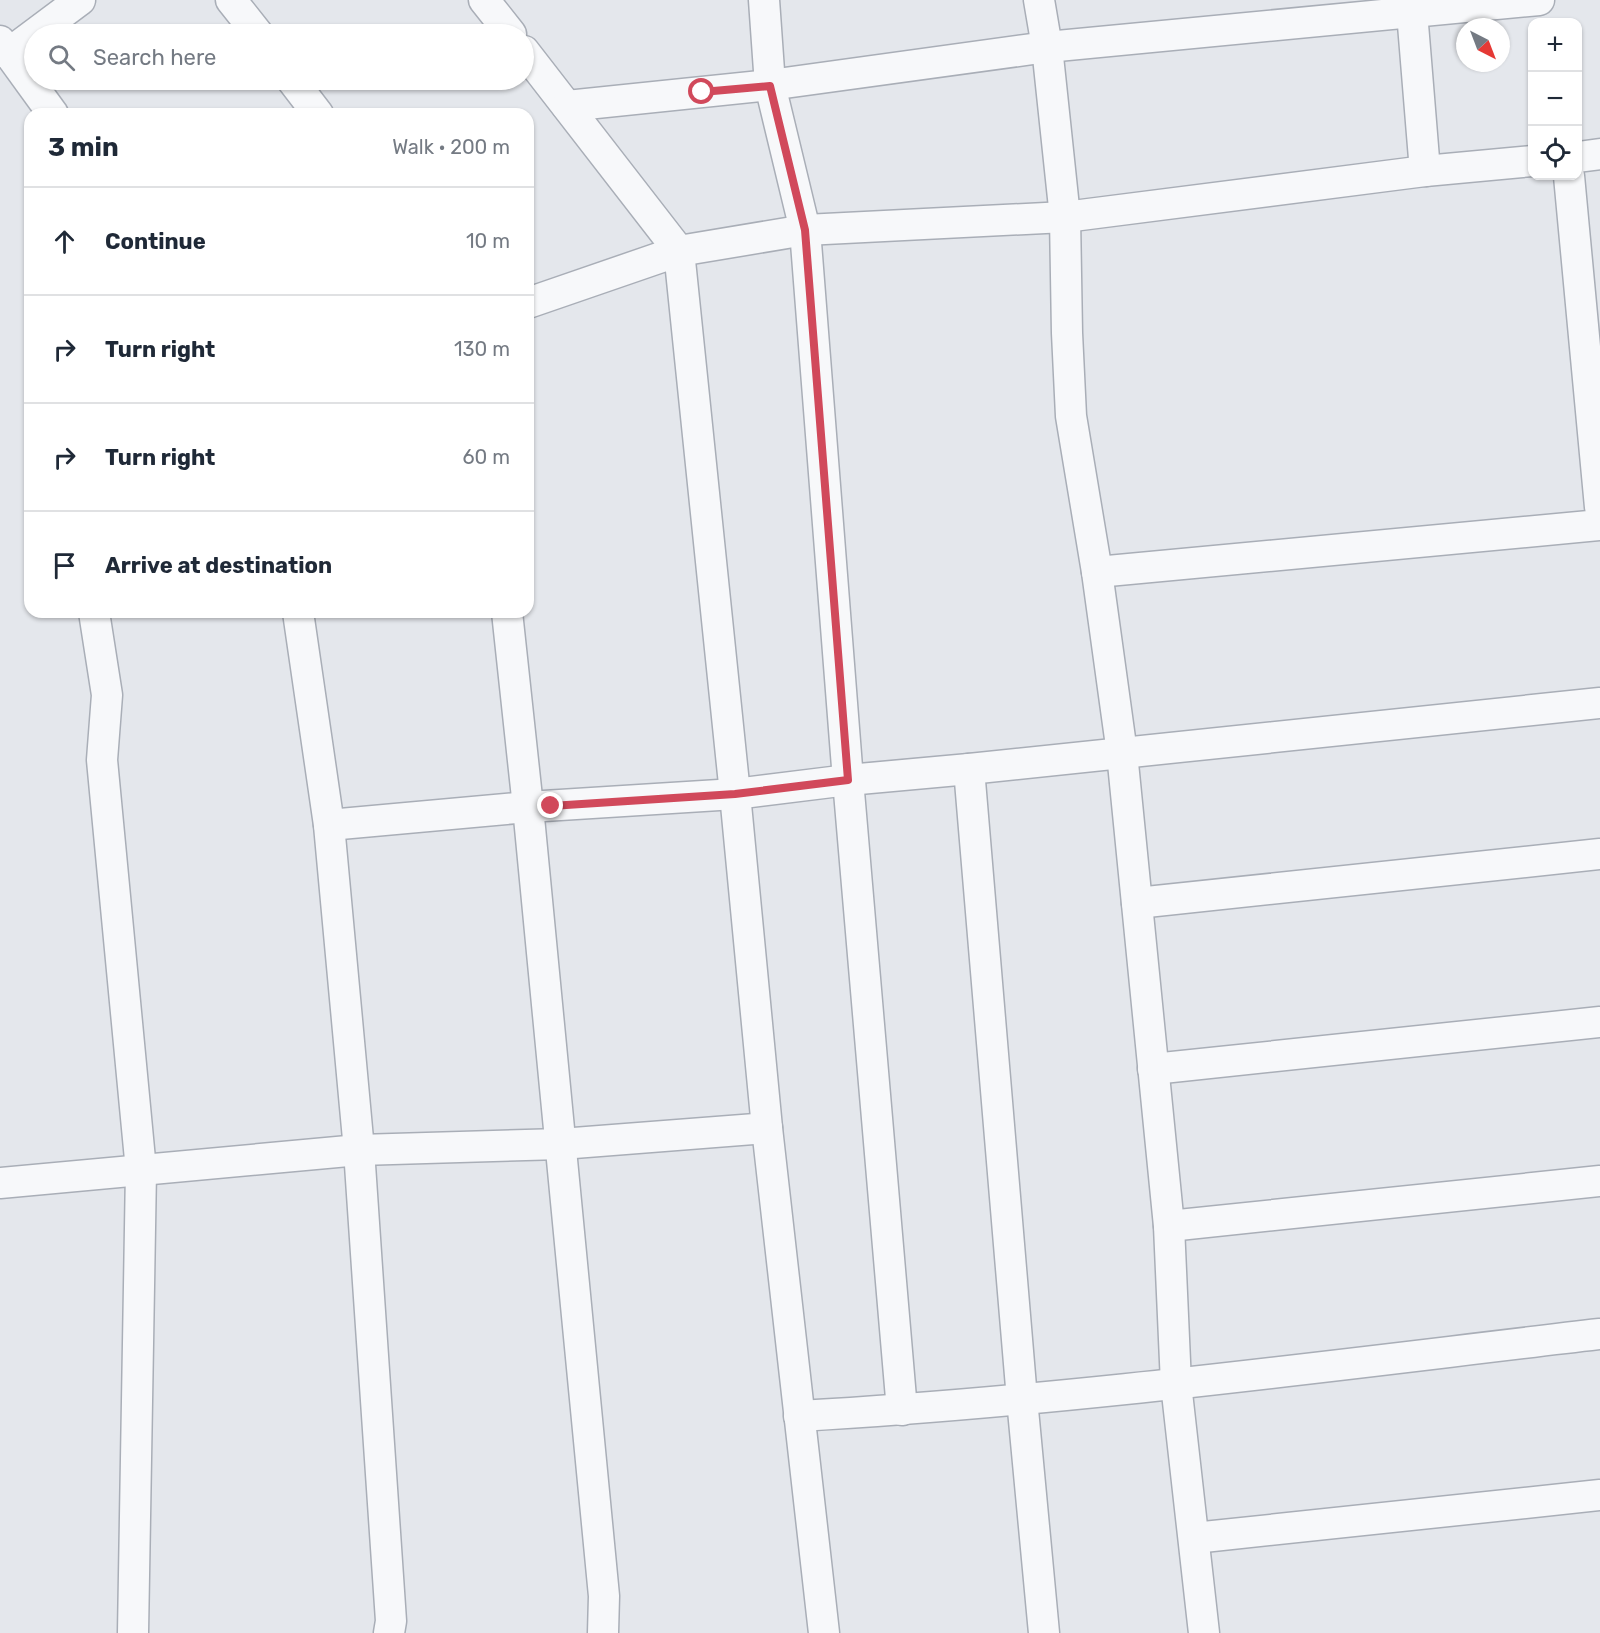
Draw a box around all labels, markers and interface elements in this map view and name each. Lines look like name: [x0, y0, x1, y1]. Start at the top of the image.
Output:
north arrow: [1456, 18, 1510, 72]
map controls: [1528, 18, 1582, 180]
button: +: [1528, 18, 1582, 72]
search box: [24, 24, 534, 90]
icon: search: [45, 41, 78, 74]
text: Search here: [93, 44, 216, 71]
button: −: [1528, 72, 1582, 126]
route start: [688, 78, 714, 104]
button: locate: [1528, 126, 1582, 180]
text: 3 min: [48, 132, 119, 163]
text: Walk · 200 m: [392, 135, 510, 159]
icon: ahead: [48, 225, 81, 258]
text: Continue: [105, 228, 206, 255]
text: 10 m: [466, 229, 510, 253]
icon: right: [48, 333, 81, 366]
text: Turn right: [105, 336, 215, 363]
text: 130 m: [454, 337, 510, 361]
icon: right: [48, 441, 81, 474]
text: Turn right: [105, 444, 215, 471]
text: 60 m: [463, 445, 510, 469]
icon: arrive: [48, 549, 81, 582]
text: Arrive at destination: [105, 552, 332, 579]
route end: [537, 792, 563, 818]

